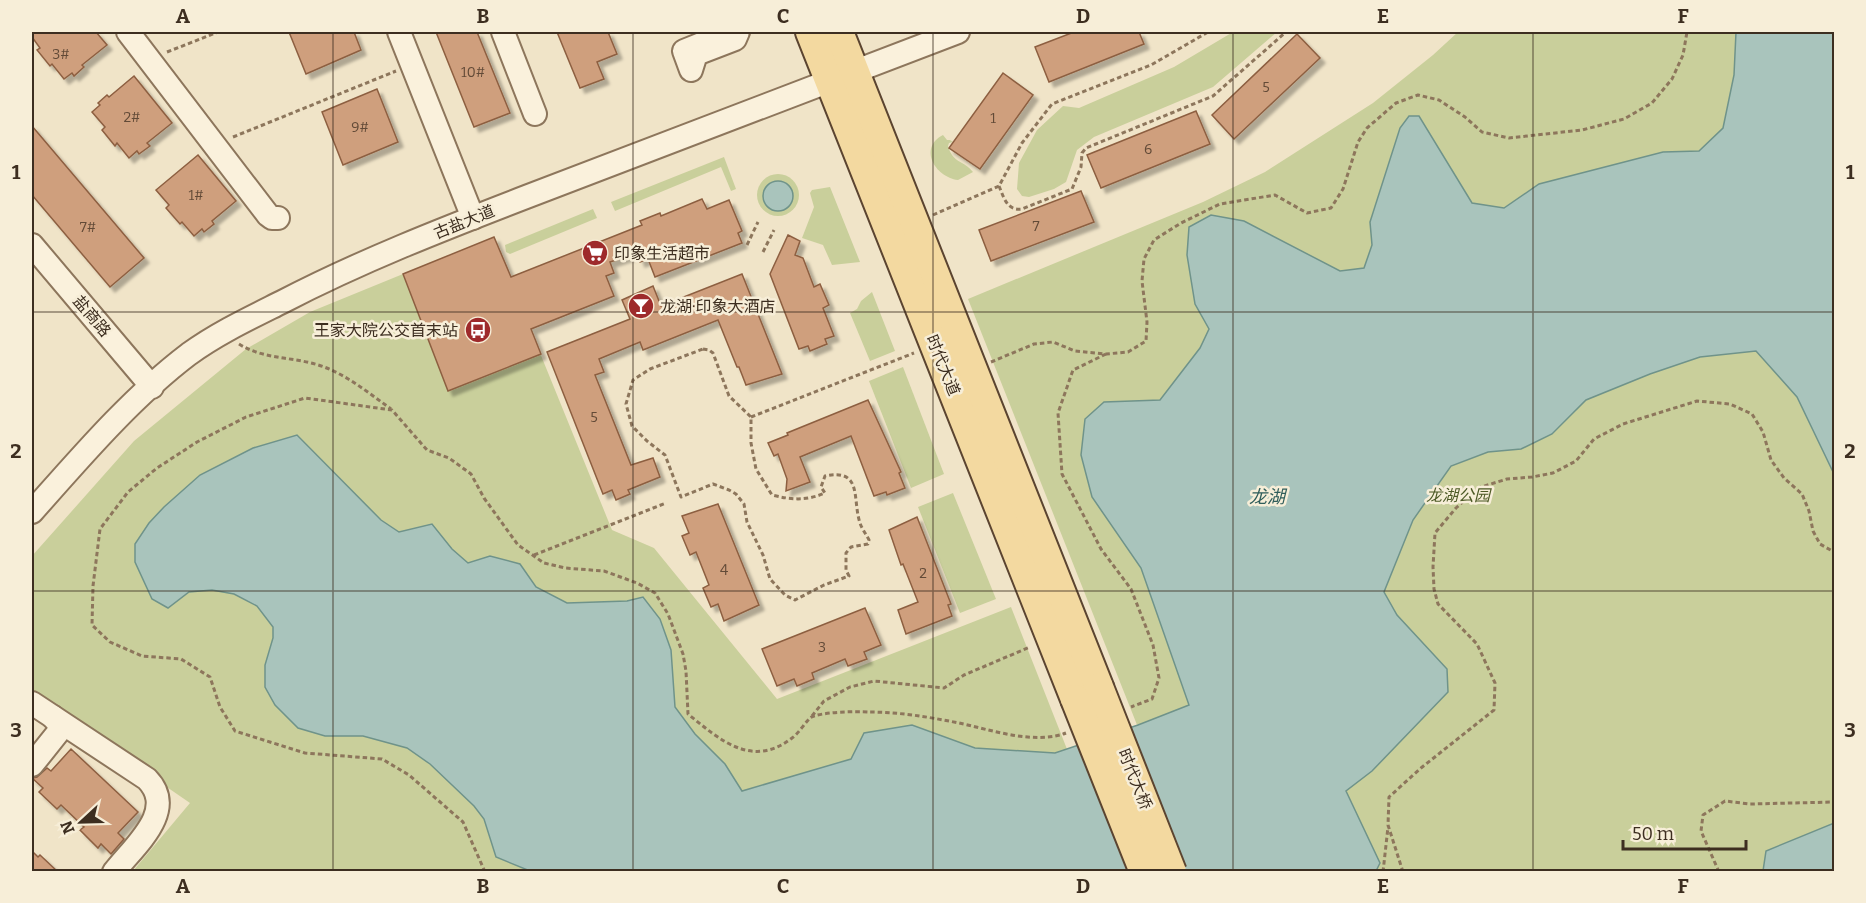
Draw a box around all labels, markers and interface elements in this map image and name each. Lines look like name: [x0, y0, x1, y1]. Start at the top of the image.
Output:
text: A: [176, 4, 191, 28]
text: B: [477, 4, 490, 28]
text: C: [777, 4, 789, 28]
text: D: [1076, 4, 1090, 28]
text: E: [1377, 4, 1389, 28]
text: F: [1677, 4, 1689, 28]
house number: 3#: [52, 46, 70, 63]
house number: 10#: [461, 64, 485, 81]
house number: 5: [1262, 79, 1270, 96]
house number: 2#: [124, 109, 140, 126]
house number: 1: [990, 110, 996, 127]
house number: 9#: [351, 119, 369, 136]
house number: 6: [1144, 141, 1152, 158]
text: 1: [12, 160, 21, 184]
text: 1: [1846, 160, 1855, 184]
house number: 1#: [188, 187, 204, 204]
street label: 古盐大道: [431, 201, 497, 243]
house number: 7: [1032, 218, 1040, 235]
house number: 7#: [80, 219, 96, 236]
supermarket icon: 印象生活超市: [580, 238, 610, 268]
place label: 印象生活超市: [614, 244, 710, 263]
bar icon: 龙湖·印象大酒店: [626, 291, 656, 321]
street label: 盐商路: [69, 292, 115, 340]
place label: 龙湖·印象大酒店: [660, 297, 775, 316]
bus stop icon: 王家大院公交首末站: [463, 315, 493, 345]
place label: 王家大院公交首末站: [314, 321, 458, 340]
street label: 时代大道: [922, 332, 964, 398]
house number: 5: [590, 409, 598, 426]
text: 2: [10, 439, 22, 463]
text: 2: [1844, 439, 1856, 463]
water label: 龙湖: [1249, 486, 1288, 508]
park label: 龙湖公园: [1426, 486, 1492, 505]
house number: 4: [720, 562, 728, 579]
house number: 2: [919, 565, 927, 582]
house number: 3: [818, 639, 826, 656]
text: 3: [10, 718, 22, 742]
text: 3: [1844, 718, 1856, 742]
street label: 时代大桥: [1114, 746, 1156, 812]
north arrow: [51, 792, 111, 852]
scale bar: [1623, 813, 1746, 851]
text: N: [56, 818, 79, 837]
text: 50 m: [1632, 823, 1674, 845]
text: A: [176, 874, 191, 898]
text: B: [477, 874, 490, 898]
text: C: [777, 874, 789, 898]
text: D: [1076, 874, 1090, 898]
text: E: [1377, 874, 1389, 898]
text: F: [1677, 874, 1689, 898]

